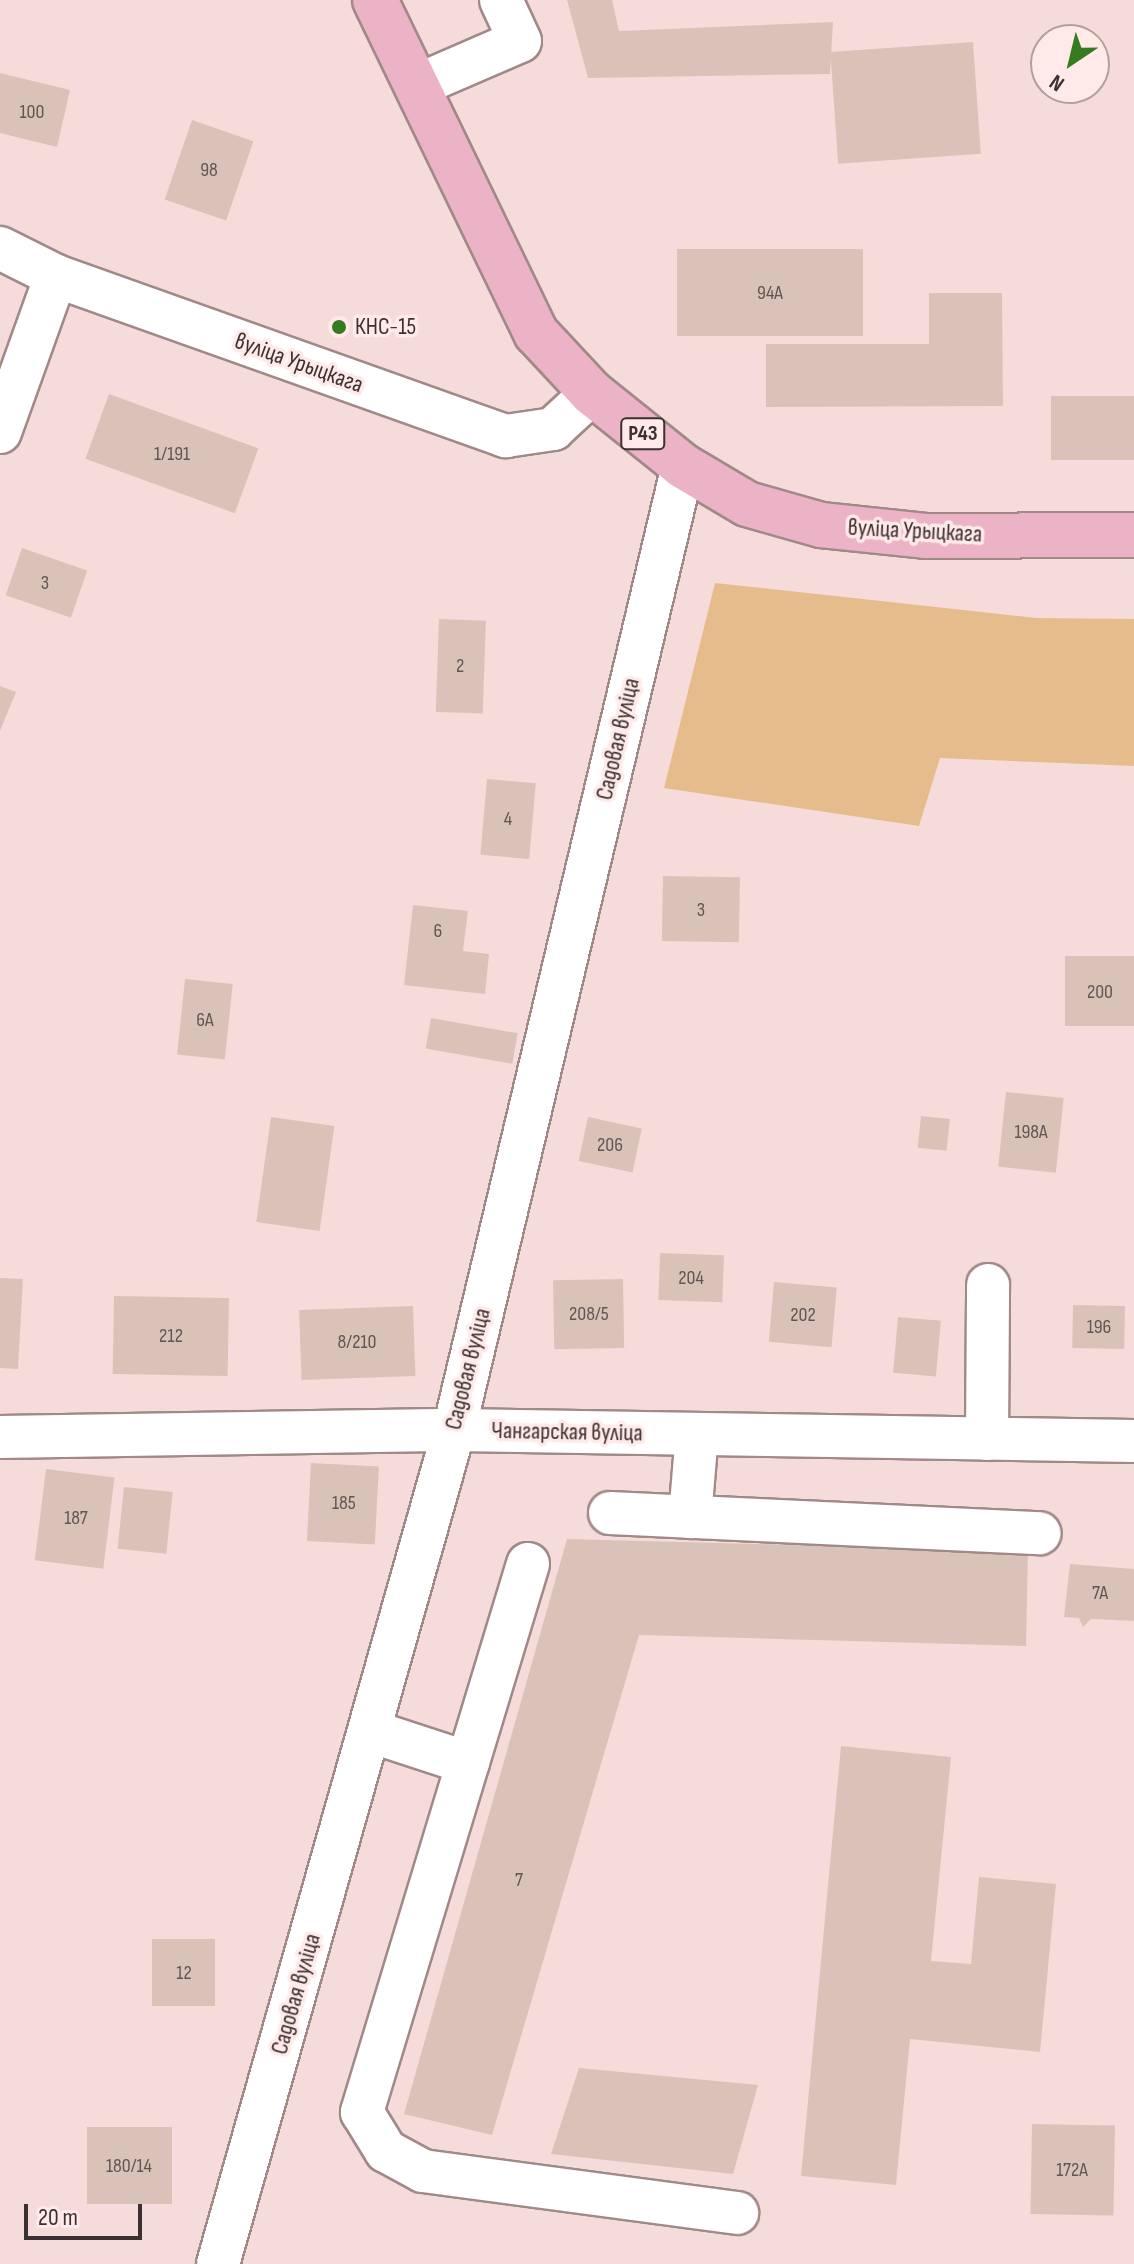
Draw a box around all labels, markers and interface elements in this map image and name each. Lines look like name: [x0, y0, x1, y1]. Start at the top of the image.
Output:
north arrow: [1030, 24, 1110, 104]
text: N: [1045, 68, 1070, 97]
house number: 100: [20, 100, 44, 124]
house number: 98: [200, 158, 218, 182]
house number: 94А: [757, 281, 783, 305]
place label: КНС-15: [355, 313, 416, 341]
marker: КНС-15: [330, 318, 348, 336]
street label: вуліца Урыцкага: [231, 326, 367, 400]
road number: Р43: [619, 416, 667, 452]
house number: 1/191: [154, 442, 190, 466]
street label: вуліца Урыцкага: [847, 513, 983, 549]
house number: 3: [41, 571, 49, 595]
house number: 2: [456, 654, 464, 678]
street label: Садовая вуліца: [590, 675, 646, 803]
house number: 4: [504, 807, 512, 831]
house number: 3: [697, 898, 705, 922]
house number: 6: [434, 919, 442, 943]
house number: 200: [1087, 980, 1113, 1004]
house number: 6А: [196, 1008, 214, 1032]
house number: 198А: [1014, 1120, 1048, 1144]
house number: 206: [597, 1133, 623, 1157]
house number: 204: [678, 1266, 704, 1290]
house number: 208/5: [569, 1302, 609, 1326]
house number: 202: [790, 1303, 816, 1327]
street label: Садовая вуліца: [439, 1305, 497, 1433]
house number: 196: [1087, 1315, 1111, 1339]
house number: 212: [159, 1324, 183, 1348]
house number: 8/210: [338, 1330, 376, 1354]
street label: Чангарская вуліца: [491, 1416, 643, 1448]
house number: 185: [332, 1491, 356, 1515]
house number: 187: [64, 1506, 88, 1530]
house number: 7А: [1092, 1581, 1108, 1605]
house number: 7: [515, 1868, 523, 1892]
street label: Садовая вуліца: [265, 1930, 327, 2058]
house number: 12: [176, 1961, 192, 1985]
house number: 180/14: [106, 2154, 152, 2178]
house number: 172А: [1056, 2158, 1088, 2182]
scale bar: [28, 2188, 146, 2238]
text: 20 m: [38, 2203, 78, 2232]

